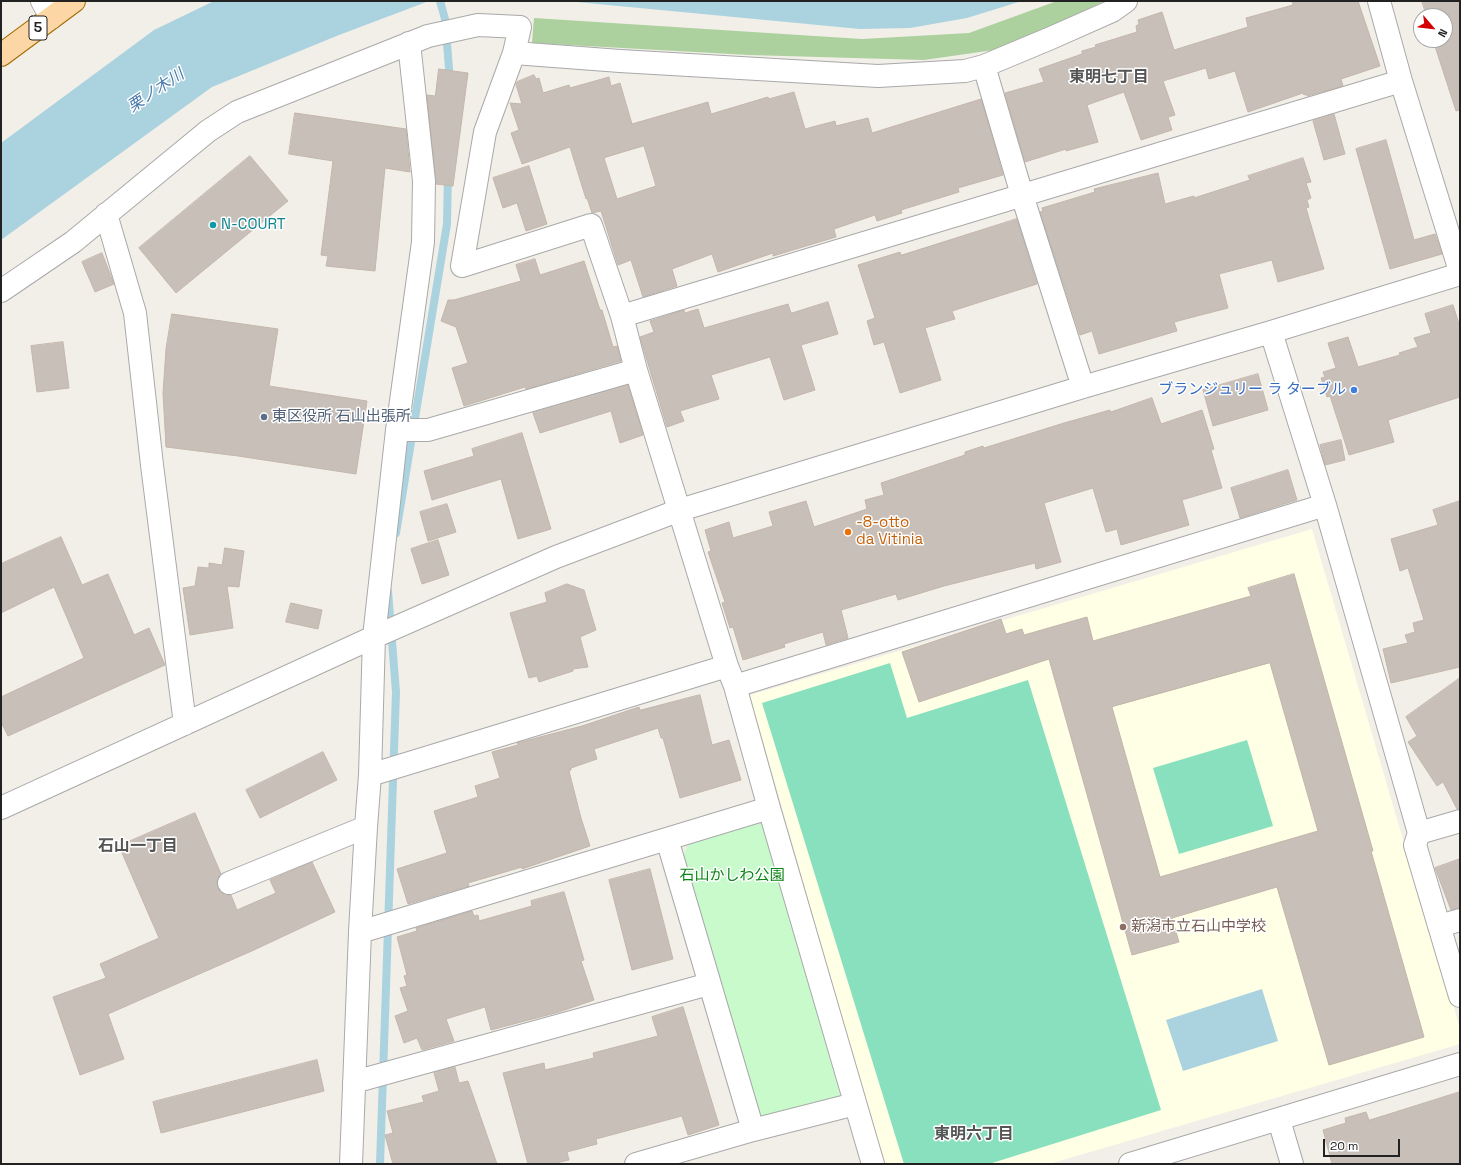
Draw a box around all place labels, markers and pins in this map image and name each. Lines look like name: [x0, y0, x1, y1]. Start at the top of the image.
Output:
place label: N-COURT: [221, 216, 286, 234]
marker: N-COURT: [208, 220, 218, 230]
place label: ブランジュリー ラ ターブル: [1158, 381, 1346, 399]
marker: ブランジュリー ラ ターブル: [1349, 385, 1359, 395]
place label: 東区役所 石山出張所: [272, 408, 411, 426]
marker: 東区役所 石山出張所: [259, 412, 269, 422]
place label: -8-otto da Vitinia: [856, 514, 923, 549]
marker: -8-otto da Vitinia: [843, 527, 853, 537]
place label: 新潟市立石山中学校: [1131, 918, 1266, 936]
marker: 新潟市立石山中学校: [1118, 922, 1128, 932]

